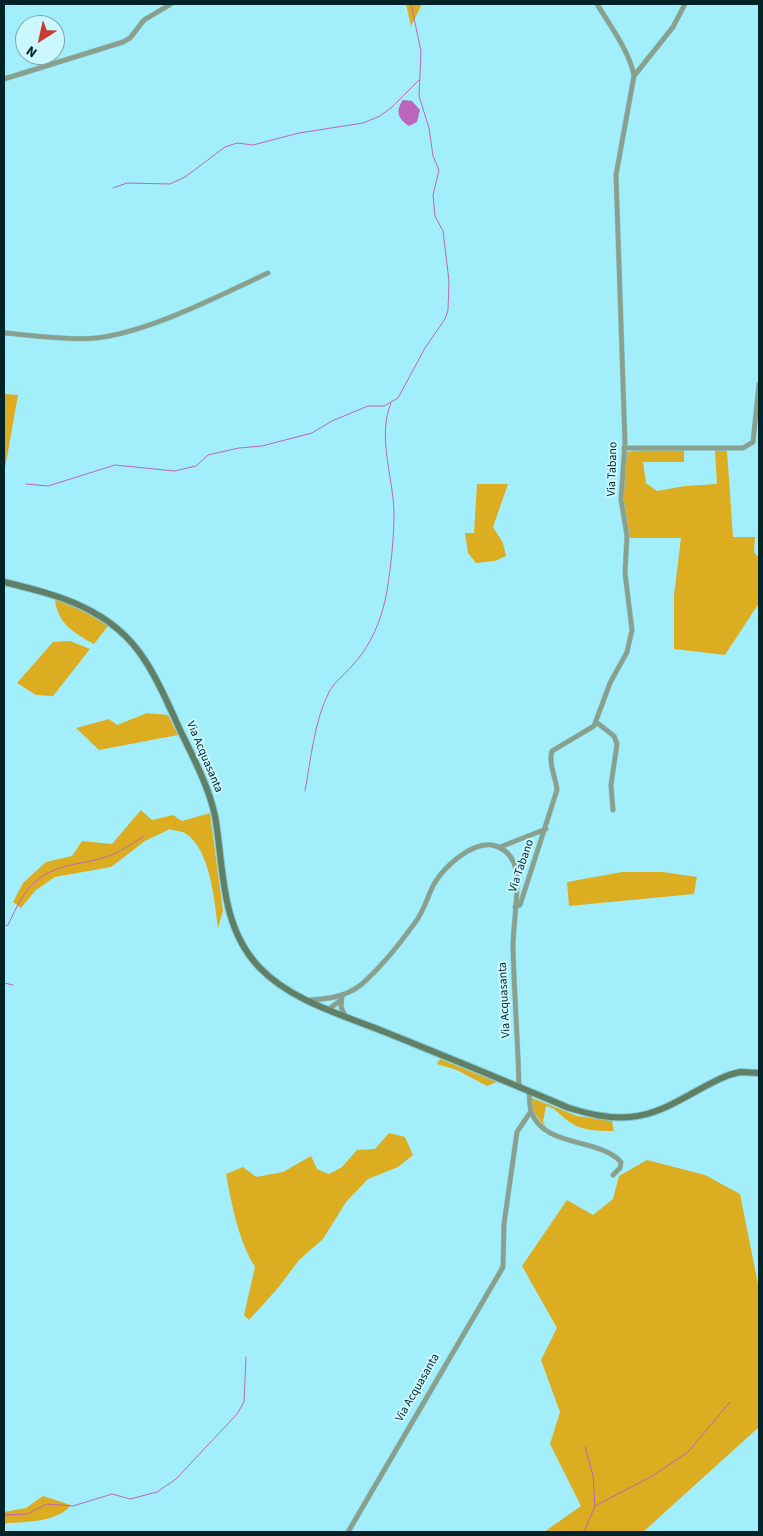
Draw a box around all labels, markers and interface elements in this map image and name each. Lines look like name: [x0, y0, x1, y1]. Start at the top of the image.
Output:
north arrow: [15, 15, 65, 65]
text: N: [22, 41, 42, 62]
street label: Via Tabano: [605, 441, 621, 497]
street label: Via Acquasanta: [183, 719, 225, 795]
street label: Via Tabano: [506, 838, 538, 894]
street label: Via Acquasanta: [496, 962, 514, 1038]
street label: Via Acquasanta: [393, 1351, 443, 1425]

